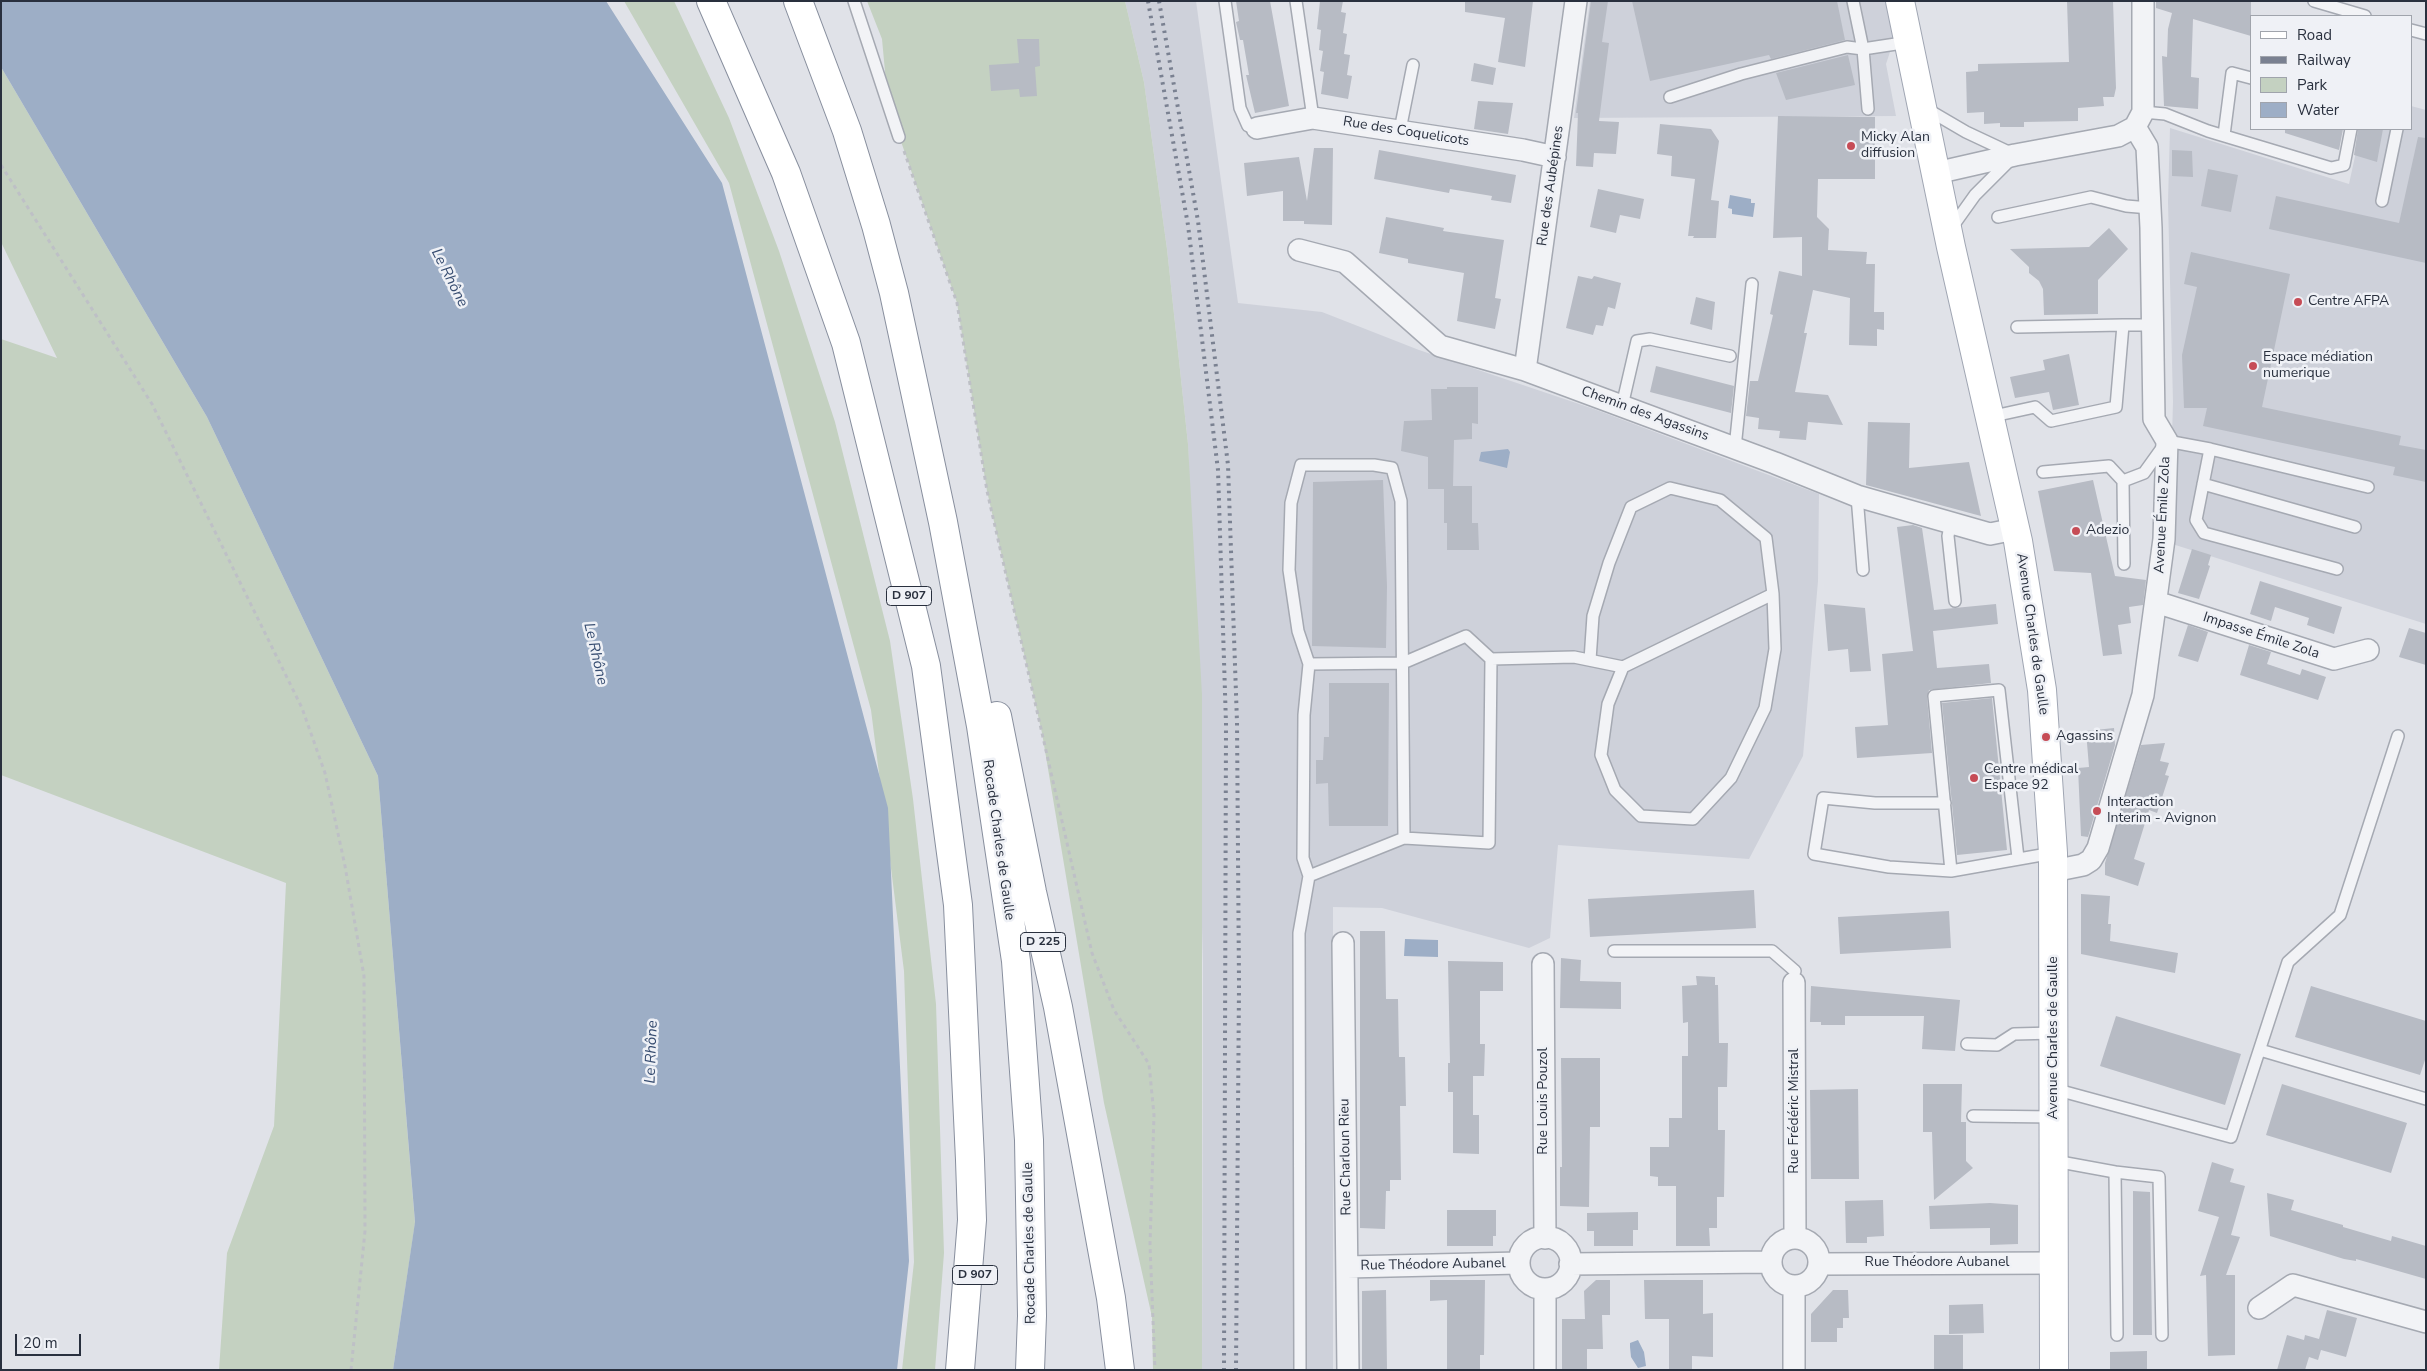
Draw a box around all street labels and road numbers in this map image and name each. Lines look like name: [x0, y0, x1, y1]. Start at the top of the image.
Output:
street label: Rue des Coquelicots: [1342, 114, 1470, 150]
street label: Rue des Aubépines: [1534, 125, 1568, 247]
street label: Chemin des Agassins: [1579, 383, 1711, 445]
street label: Avenue Émile Zola: [2152, 456, 2174, 574]
street label: Avenue Charles de Gaulle: [2012, 552, 2052, 716]
road number: D 907: [886, 586, 932, 606]
street label: Impasse Émile Zola: [2201, 609, 2321, 663]
street label: Rocade Charles de Gaulle: [978, 759, 1018, 921]
road number: D 225: [1020, 932, 1066, 952]
street label: Avenue Charles de Gaulle: [2046, 956, 2062, 1120]
street label: Rue Louis Pouzol: [1536, 1047, 1552, 1155]
street label: Rue Frédéric Mistral: [1787, 1048, 1803, 1174]
street label: Rue Charloun Rieu: [1337, 1098, 1355, 1216]
street label: Rocade Charles de Gaulle: [1020, 1162, 1040, 1324]
street label: Rue Théodore Aubanel: [1360, 1255, 1506, 1275]
street label: Rue Théodore Aubanel: [1865, 1255, 2009, 1271]
road number: D 907: [952, 1266, 998, 1284]

